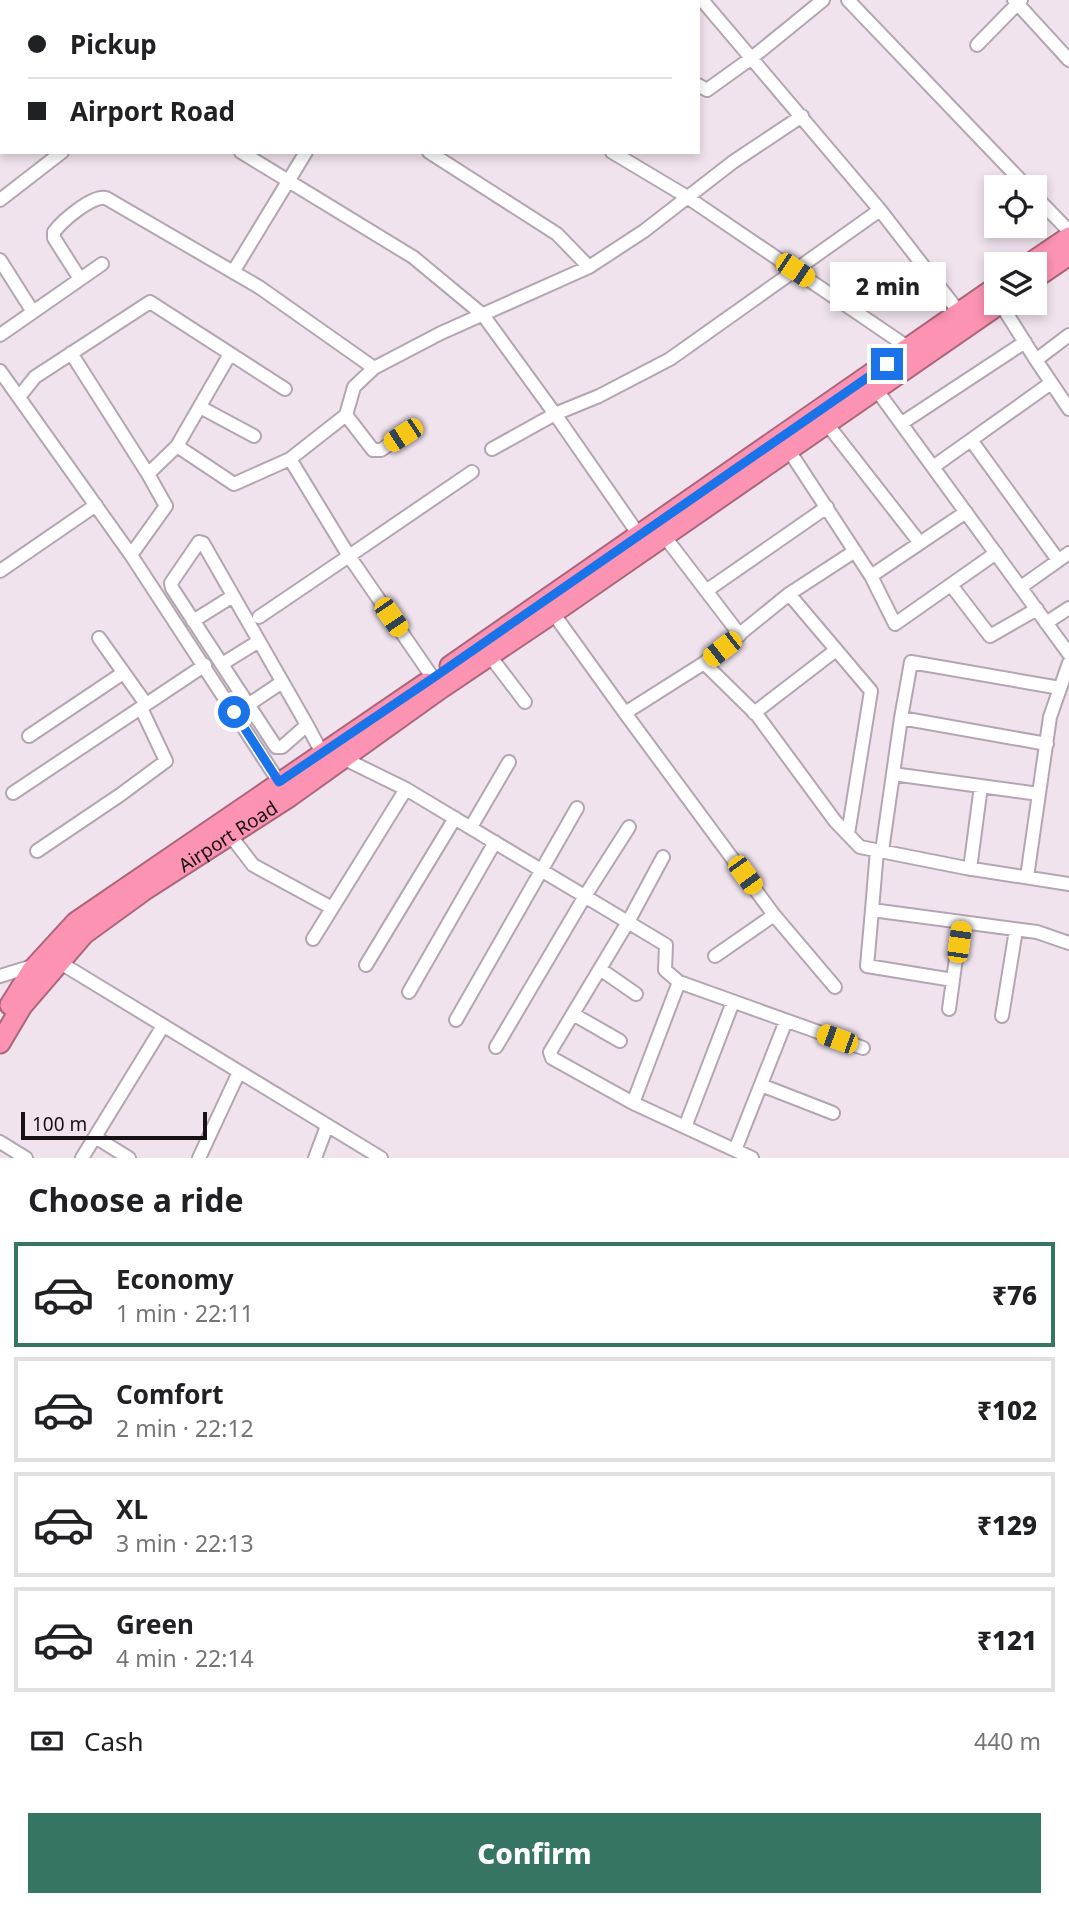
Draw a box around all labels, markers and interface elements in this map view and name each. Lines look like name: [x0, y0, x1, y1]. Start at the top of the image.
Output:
text: Pickup: [70, 26, 157, 62]
text: Airport Road: [70, 93, 235, 129]
map controls: [984, 175, 1047, 315]
button: locate: [984, 175, 1047, 238]
car: [772, 250, 819, 290]
button: layers: [984, 252, 1047, 315]
callout: 2 min: [829, 262, 945, 312]
text: 2 min: [856, 270, 920, 302]
route end: [871, 348, 903, 380]
car: [380, 415, 427, 455]
car: [371, 594, 412, 640]
car: [699, 628, 746, 670]
route start: [218, 696, 250, 728]
street label: Airport Road: [173, 795, 283, 878]
car: [725, 852, 766, 898]
car: [946, 920, 973, 964]
car: [814, 1022, 861, 1056]
scale bar: [21, 1109, 206, 1141]
text: 100 m: [32, 1111, 87, 1137]
text: Choose a ride: [28, 1178, 244, 1221]
text: Economy: [116, 1261, 234, 1297]
icon: car: [32, 1263, 95, 1326]
text: ₹76: [992, 1277, 1037, 1313]
text: 1 min · 22:11: [116, 1297, 254, 1329]
text: Comfort: [116, 1376, 224, 1412]
icon: car: [32, 1378, 95, 1441]
text: ₹102: [977, 1392, 1037, 1428]
text: 2 min · 22:12: [116, 1412, 254, 1444]
text: XL: [116, 1491, 148, 1527]
icon: car: [32, 1493, 95, 1556]
text: ₹129: [977, 1507, 1037, 1543]
text: 3 min · 22:13: [116, 1527, 254, 1559]
text: Green: [116, 1606, 194, 1642]
icon: car: [32, 1608, 95, 1671]
text: ₹121: [977, 1622, 1037, 1658]
text: 4 min · 22:14: [116, 1642, 254, 1674]
icon: cash: [28, 1722, 66, 1760]
text: Cash: [84, 1723, 144, 1759]
text: 440 m: [974, 1725, 1041, 1757]
button: Confirm: [28, 1813, 1041, 1893]

